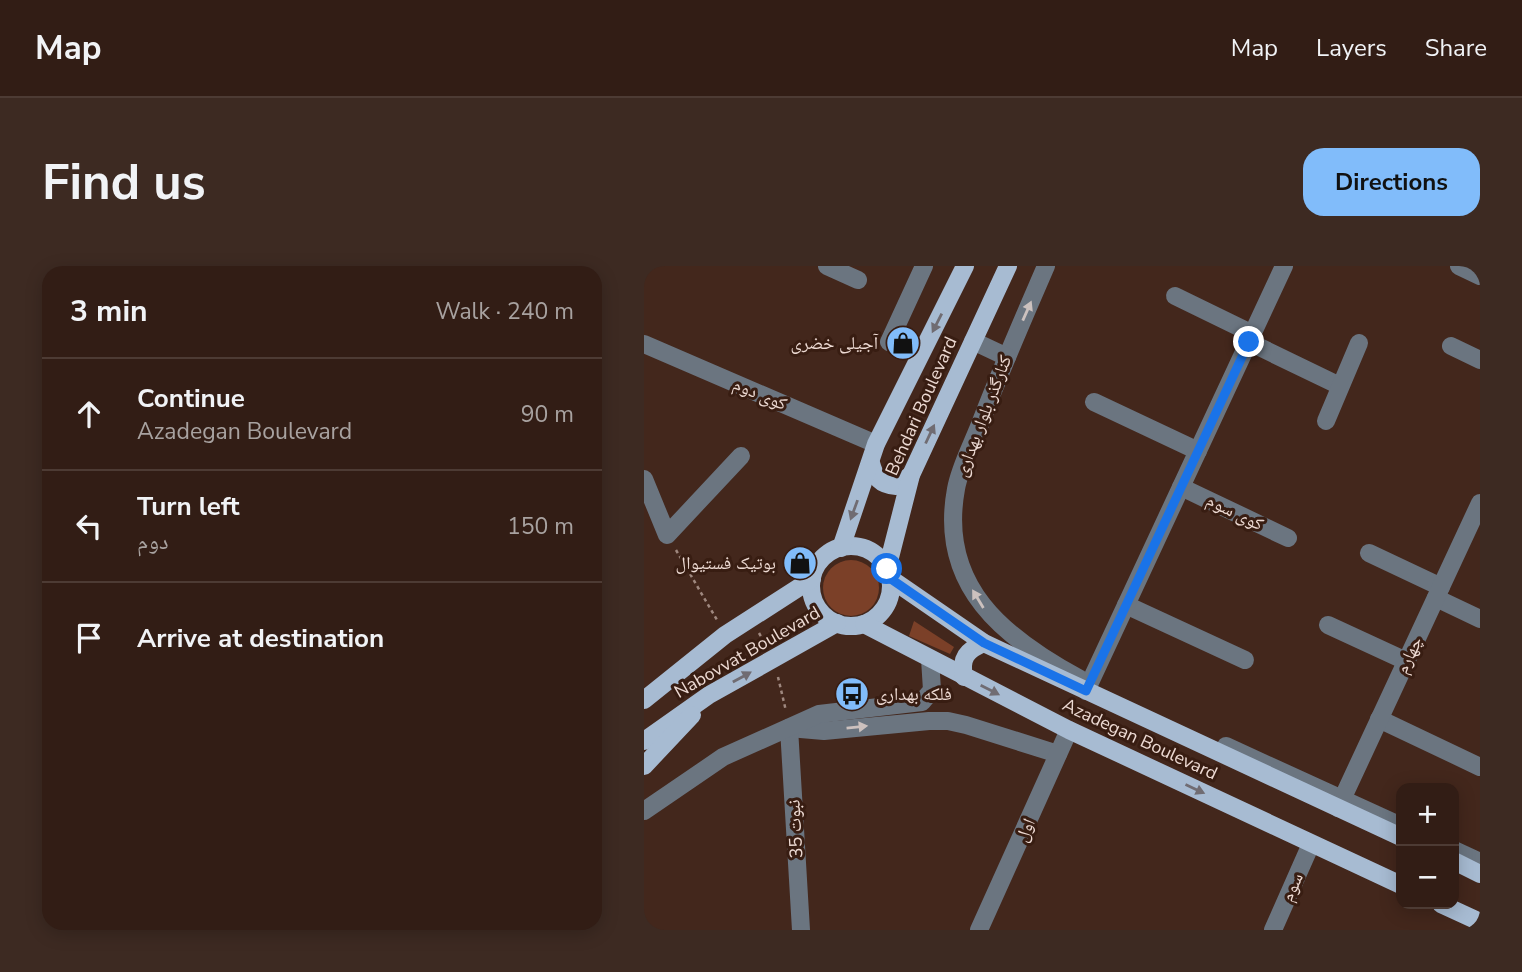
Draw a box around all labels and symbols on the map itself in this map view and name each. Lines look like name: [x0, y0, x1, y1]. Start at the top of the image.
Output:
one-way arrow: [1021, 300, 1032, 321]
one-way arrow: [931, 313, 942, 333]
shop icon: آجیلی خضری: [884, 324, 922, 362]
route end: [1233, 326, 1264, 357]
place label: آجیلی خضری: [791, 331, 878, 355]
street label: Behdari Boulevard: [880, 333, 962, 479]
street label: کنارگذر بلوار بهداری: [949, 351, 1017, 480]
street label: کوی دوم: [729, 372, 791, 416]
one-way arrow: [924, 424, 936, 444]
street label: کوی سوم: [1202, 488, 1268, 536]
one-way arrow: [848, 499, 859, 520]
shop icon: بوتیک فستیوال: [781, 544, 819, 582]
place label: بوتیک فستیوال: [676, 551, 776, 575]
route start: [871, 553, 902, 584]
one-way arrow: [972, 589, 984, 608]
street label: Nabovvat Boulevard: [670, 600, 824, 704]
street label: چهارم: [1390, 632, 1428, 678]
one-way arrow: [732, 671, 752, 682]
bus stop icon: فلکه بهداری: [833, 675, 871, 713]
place label: فلکه بهداری: [876, 682, 952, 706]
one-way arrow: [980, 684, 1000, 695]
street label: Azadegan Boulevard: [1059, 693, 1221, 785]
one-way arrow: [847, 722, 869, 733]
one-way arrow: [1184, 784, 1205, 795]
street label: نبوت 35: [781, 799, 809, 859]
street label: اول: [1009, 814, 1041, 846]
street label: سوم: [1275, 869, 1309, 905]

